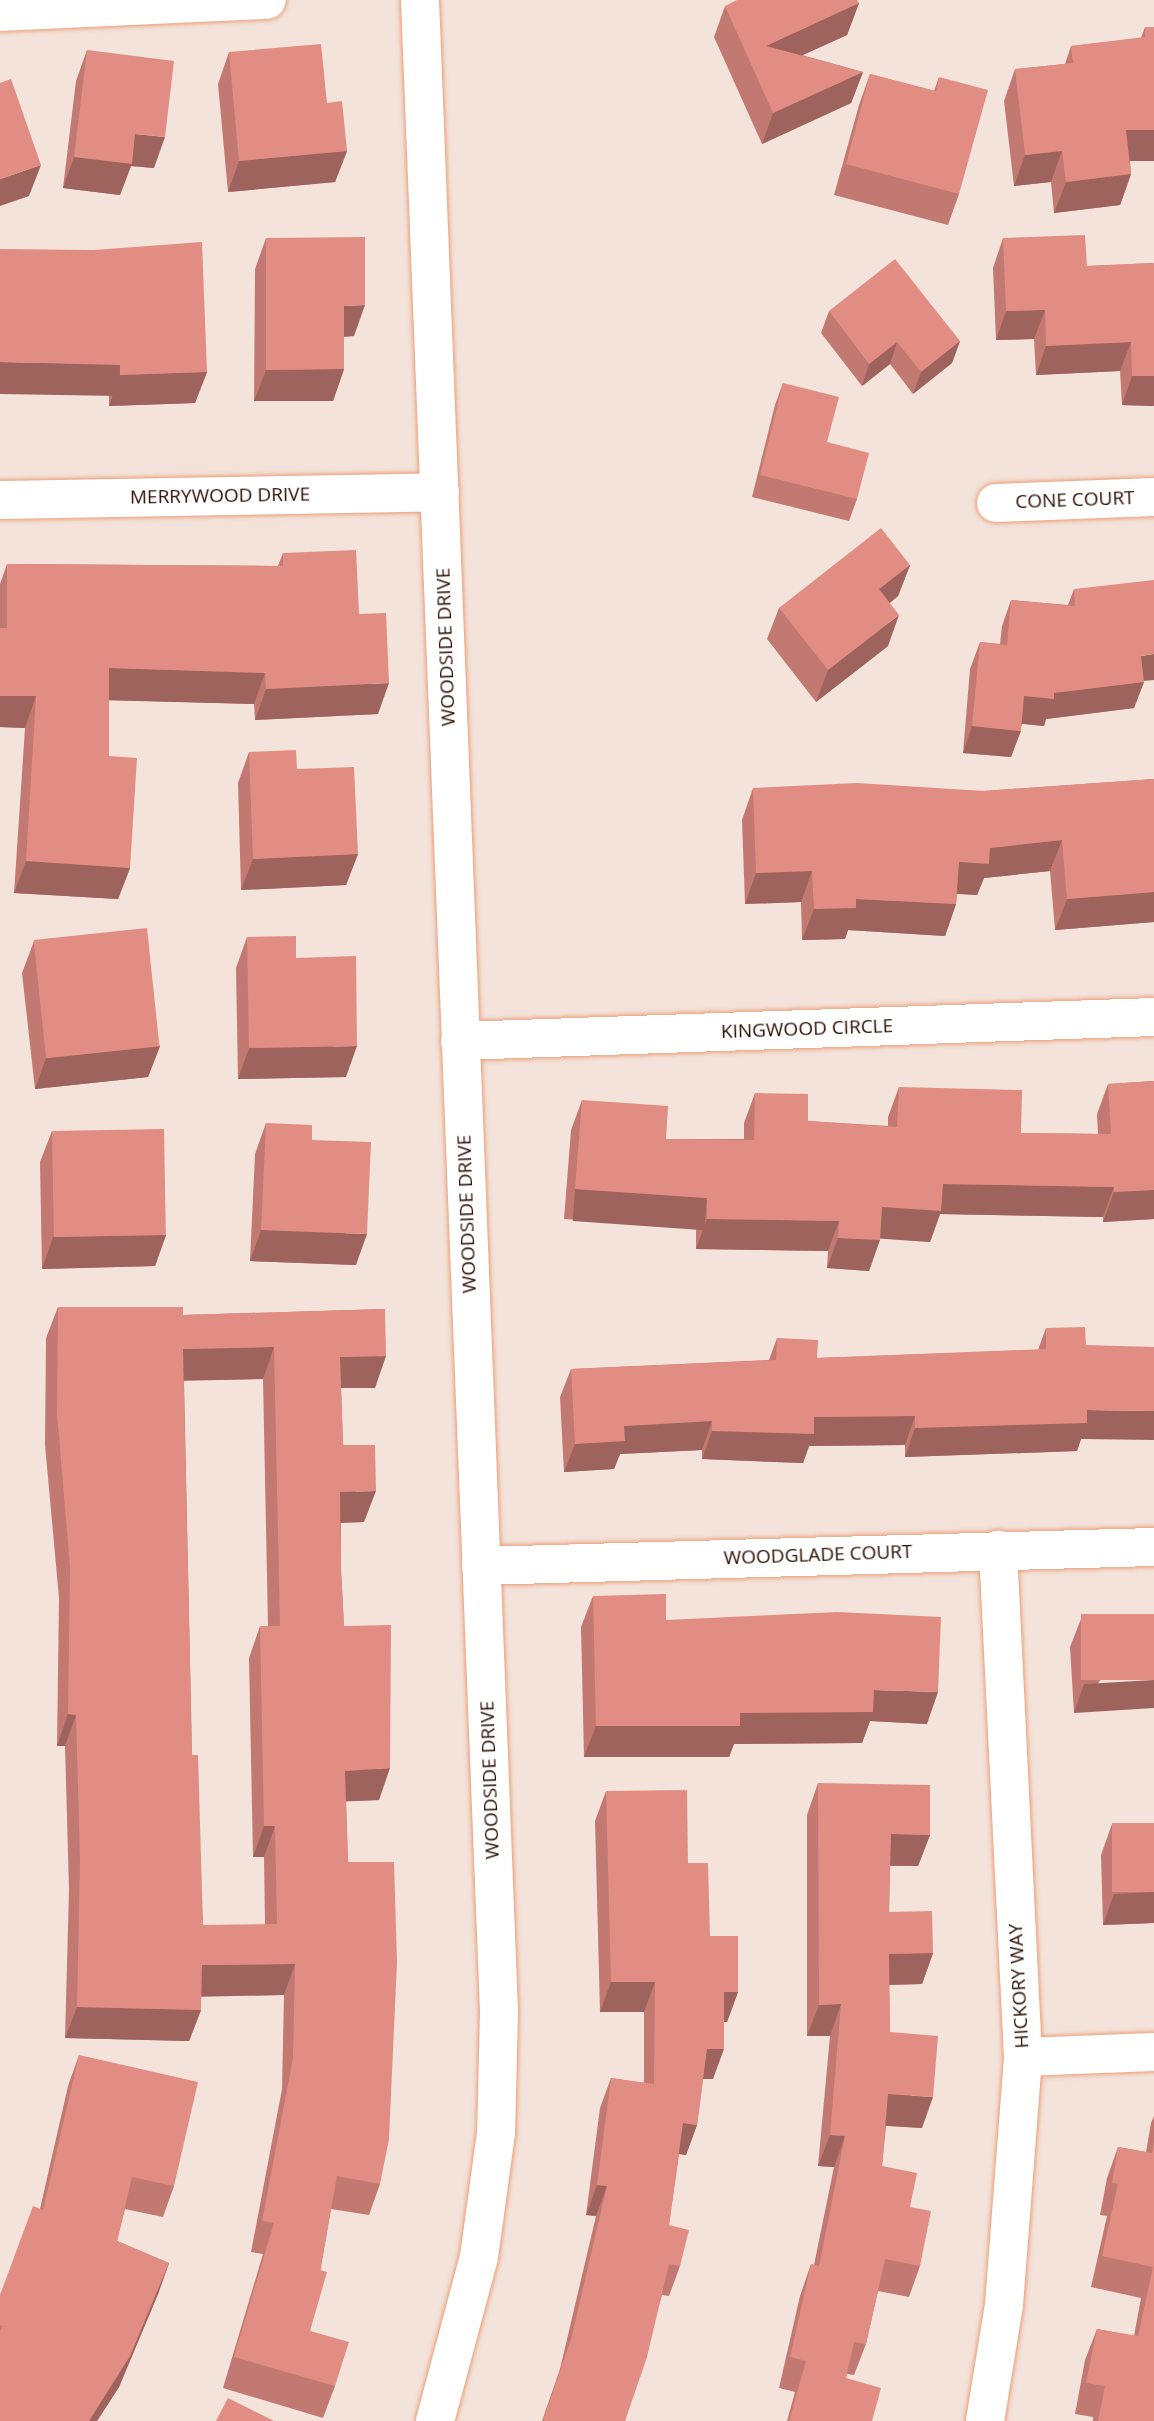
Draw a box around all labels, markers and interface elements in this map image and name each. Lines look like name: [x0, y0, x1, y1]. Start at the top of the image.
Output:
street label: MERRYWOOD DRIVE: [130, 483, 310, 509]
street label: CONE COURT: [1015, 487, 1135, 513]
street label: WOODSIDE DRIVE: [432, 567, 460, 727]
street label: KINGWOOD CIRCLE: [720, 1015, 894, 1043]
street label: WOODSIDE DRIVE: [453, 1134, 481, 1294]
street label: WOODGLADE COURT: [723, 1540, 913, 1570]
street label: WOODSIDE DRIVE: [476, 1700, 504, 1860]
street label: HICKORY WAY: [1004, 1923, 1034, 2049]

